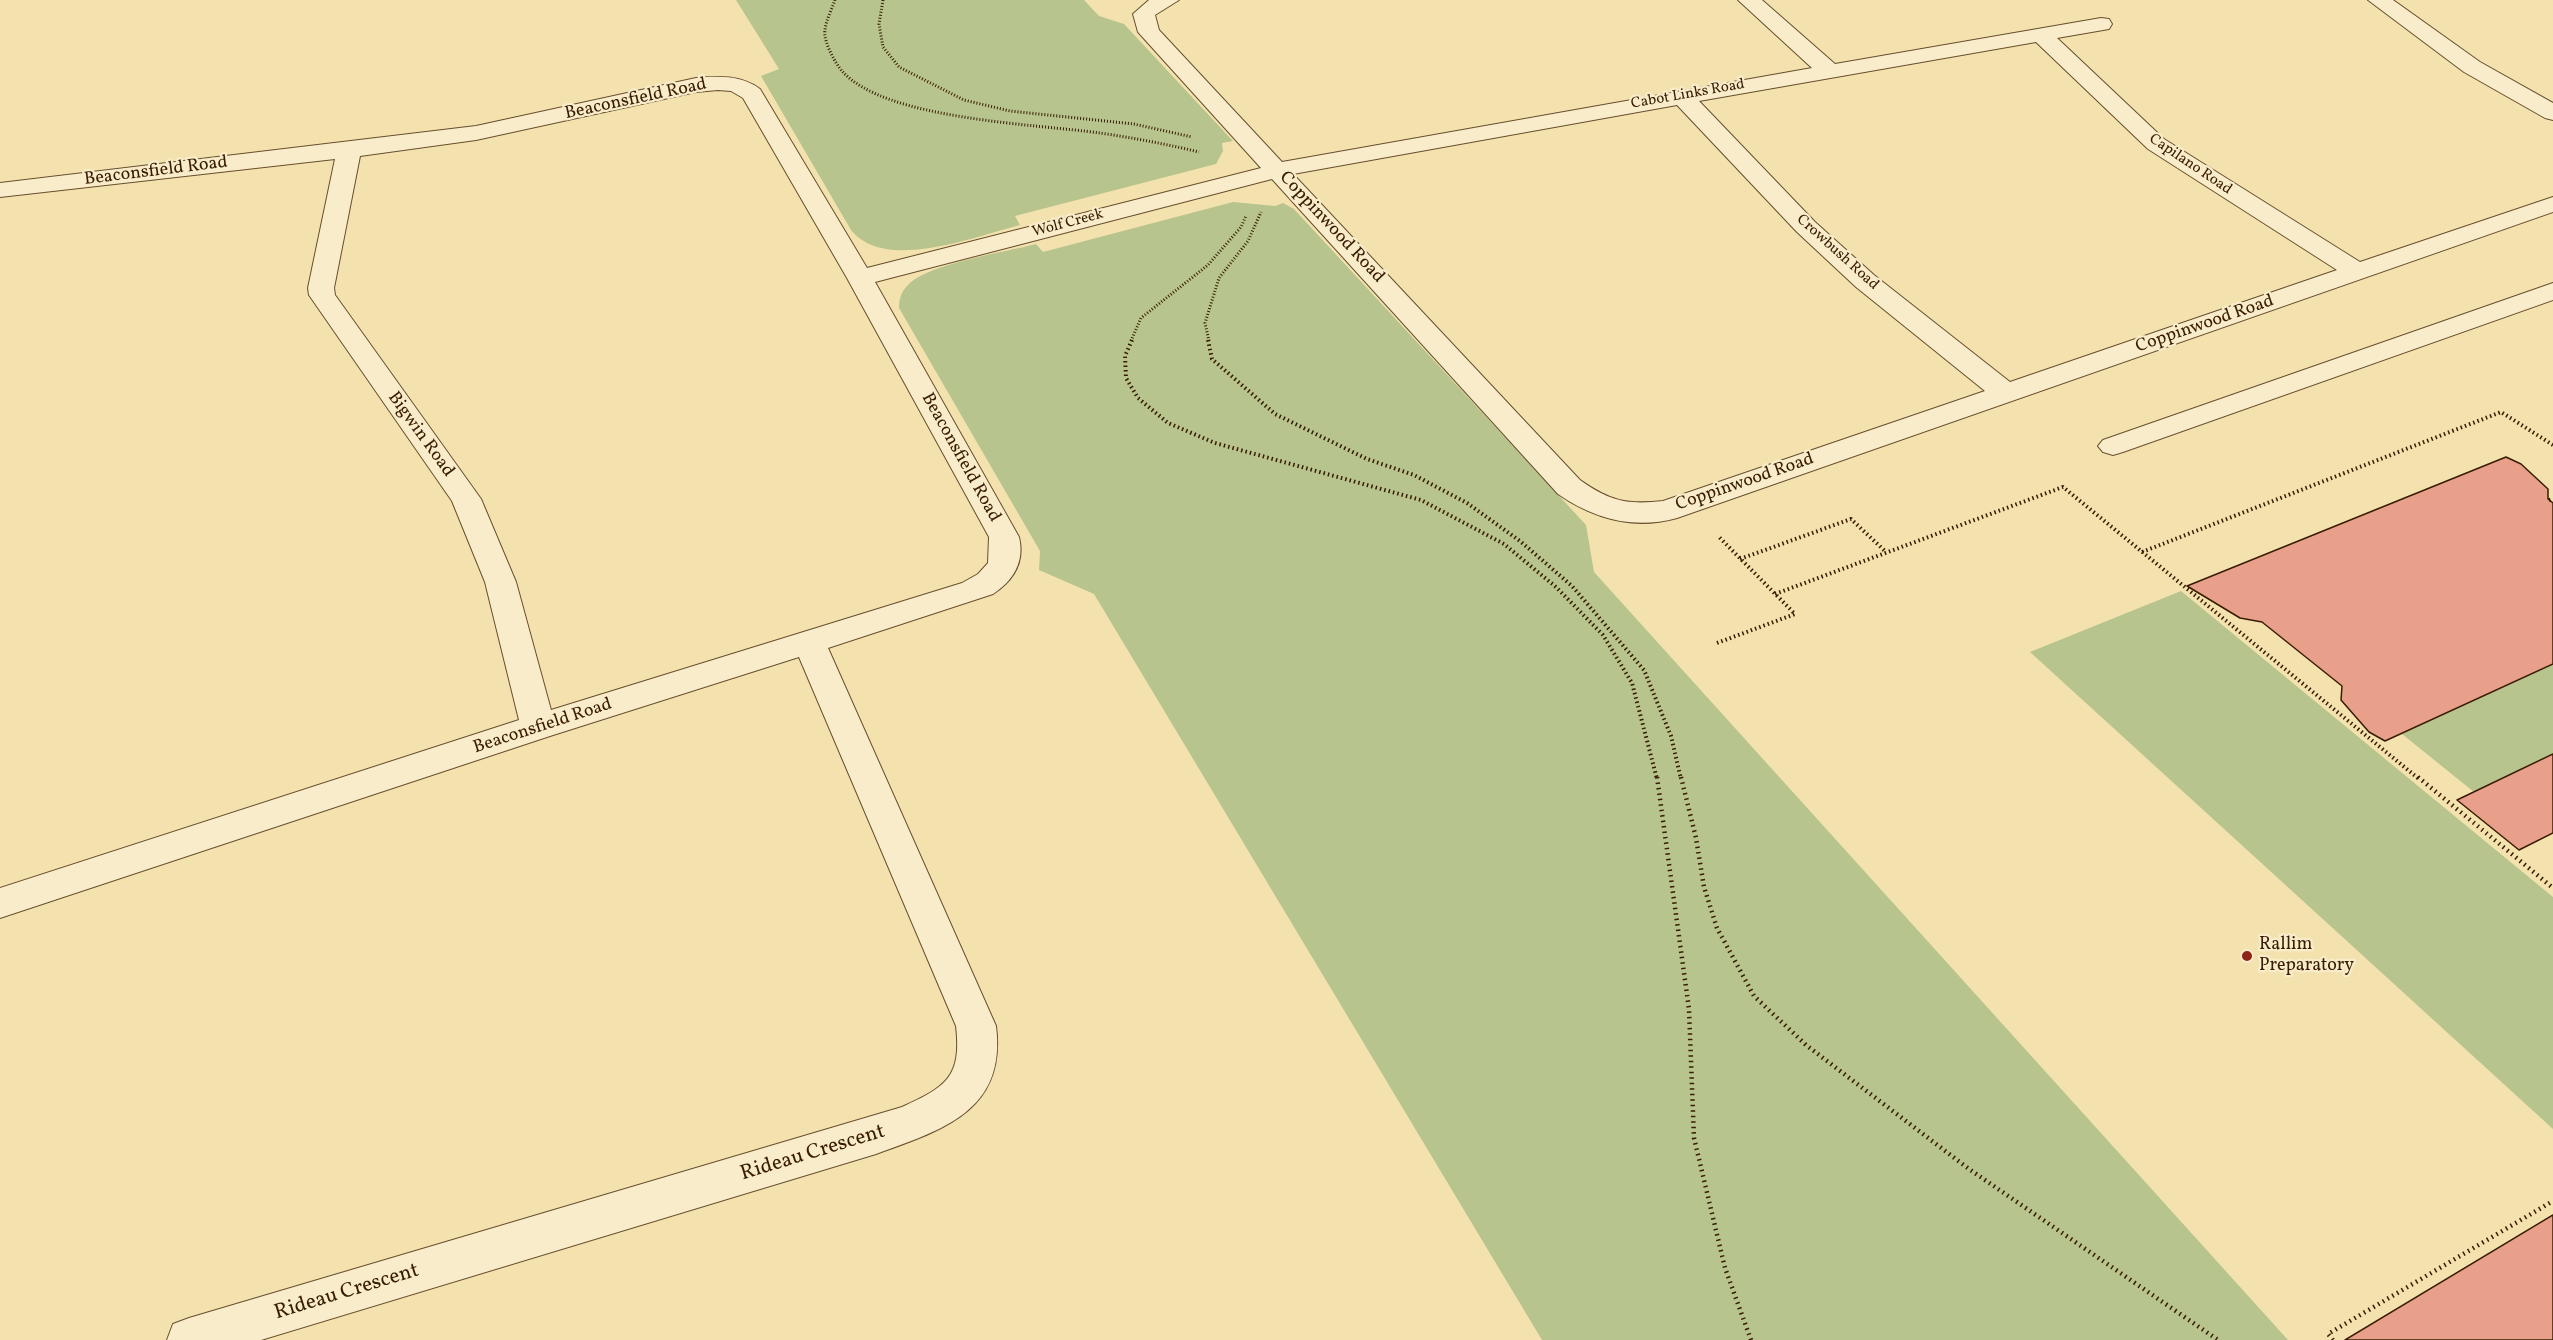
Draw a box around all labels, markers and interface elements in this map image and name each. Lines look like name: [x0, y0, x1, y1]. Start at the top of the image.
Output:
street label: Beaconsfield Road: [563, 74, 709, 126]
street label: Cabot Links Road: [1630, 76, 1746, 114]
street label: Capilano Road: [2145, 131, 2235, 199]
street label: Beaconsfield Road: [83, 152, 229, 192]
street label: Coppinwood Road: [1274, 168, 1388, 288]
street label: Wolf Creek: [1031, 206, 1105, 242]
street label: Crowbush Road: [1792, 211, 1882, 295]
street label: Coppinwood Road: [2133, 291, 2277, 359]
street label: Bigwin Road: [382, 388, 458, 482]
street label: Beaconsfield Road: [916, 390, 1004, 526]
street label: Coppinwood Road: [1673, 449, 1817, 517]
street label: Beaconsfield Road: [471, 694, 615, 760]
place label: Rallim Preparatory: [2259, 935, 2354, 978]
marker: Rallim Preparatory: [2240, 949, 2254, 963]
street label: Rideau Crescent: [738, 1120, 888, 1188]
street label: Rideau Crescent: [272, 1259, 422, 1327]

